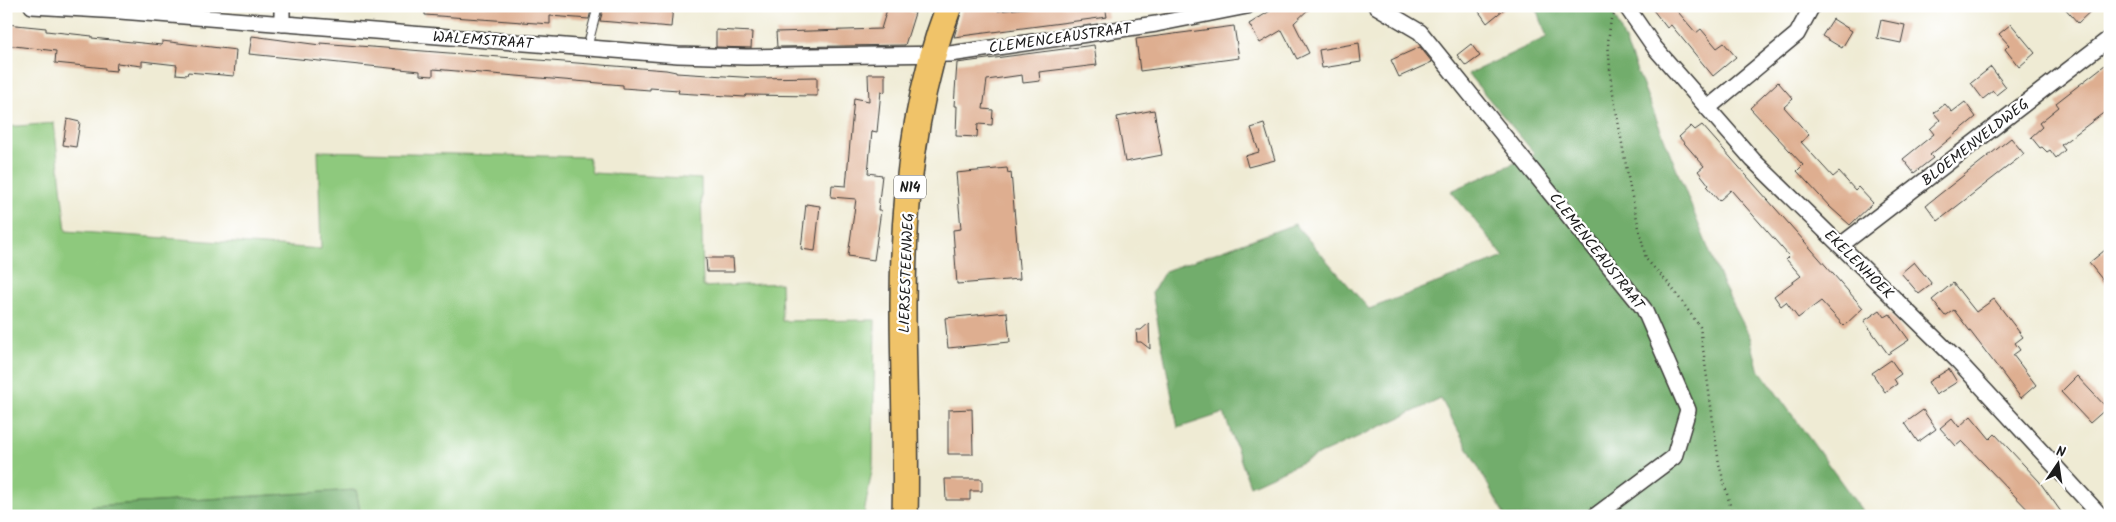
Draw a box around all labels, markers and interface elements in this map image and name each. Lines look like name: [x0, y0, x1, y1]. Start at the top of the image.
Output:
street label: CLEMENCEAUSTRAAT: [987, 17, 1135, 61]
street label: WALEMSTRAAT: [432, 26, 536, 57]
street label: BLOEMENVELDWEG: [1917, 93, 2035, 193]
road number: N14: [894, 176, 926, 198]
street label: CLEMENCEAUSTRAAT: [1543, 188, 1651, 317]
street label: LIERSESTEENWEG: [893, 212, 921, 334]
street label: EKELENHOEK: [1818, 224, 1899, 305]
north arrow: [2034, 440, 2084, 490]
text: N: [2054, 441, 2068, 464]

